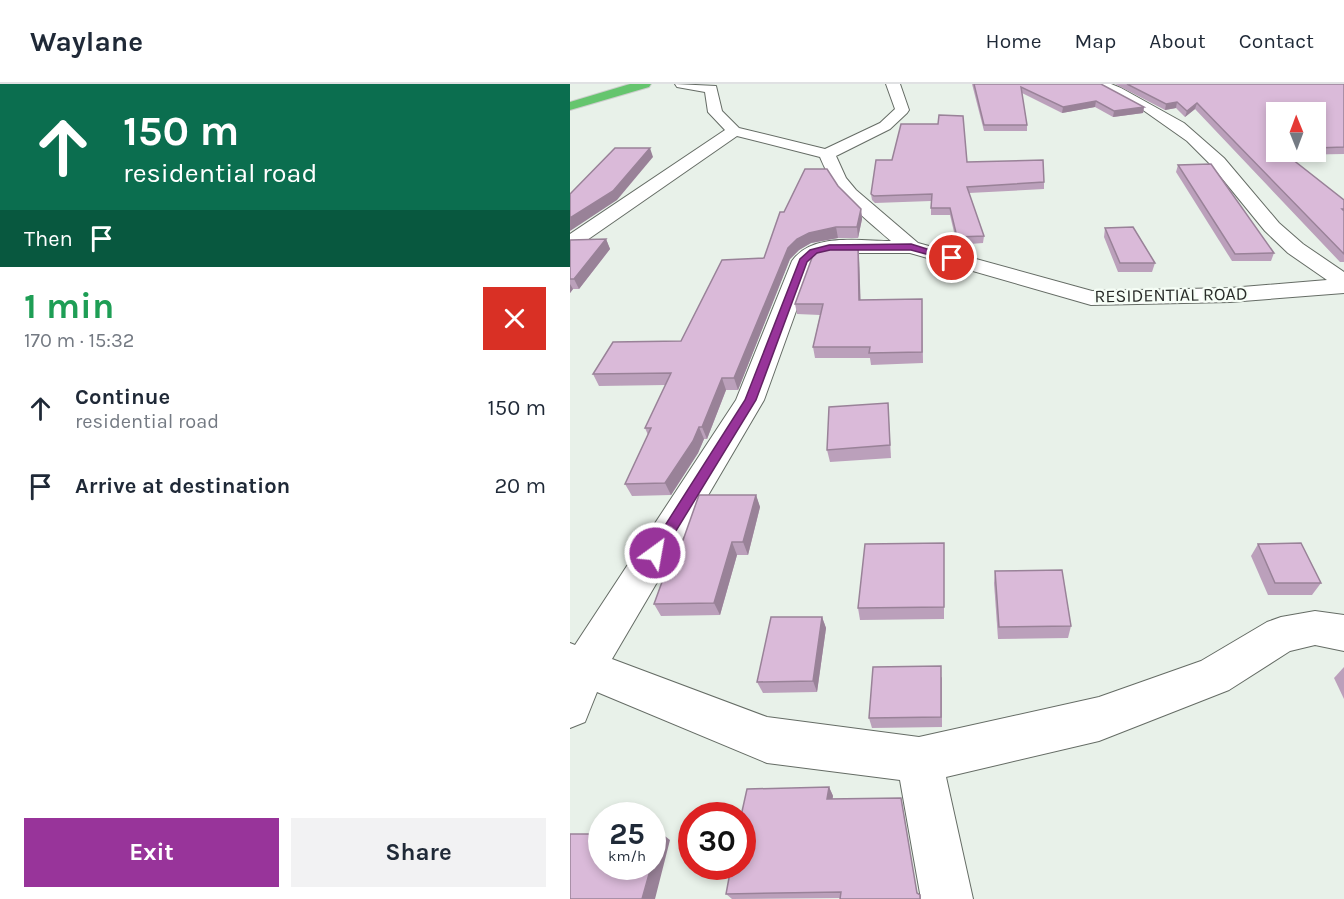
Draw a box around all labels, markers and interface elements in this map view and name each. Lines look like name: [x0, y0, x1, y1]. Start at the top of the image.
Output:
text: Waylane: [30, 25, 143, 58]
text: Home: [986, 29, 1042, 53]
text: Map: [1075, 29, 1116, 53]
text: About: [1149, 29, 1206, 53]
text: Contact: [1239, 29, 1314, 53]
north arrow: [1266, 102, 1326, 162]
map controls: [1266, 102, 1326, 162]
text: 150 m: [123, 106, 239, 156]
icon: ahead: [24, 108, 102, 186]
text: residential road: [123, 157, 317, 189]
icon: arrive: [85, 222, 118, 255]
text: Then: [24, 226, 73, 252]
pin: [926, 232, 977, 283]
icon: arrive: [935, 241, 968, 274]
street label: RESIDENTIAL ROAD: [1094, 283, 1248, 307]
text: 1 min: [24, 285, 114, 327]
button: close: [483, 287, 546, 350]
text: 170 m · 15:32: [24, 329, 134, 352]
text: Continue: [75, 384, 170, 410]
icon: ahead: [24, 392, 57, 425]
text: 150 m: [487, 395, 546, 421]
text: residential road: [75, 410, 219, 433]
icon: arrive: [24, 470, 57, 503]
text: Arrive at destination: [75, 473, 290, 499]
text: 20 m: [494, 473, 546, 499]
position arrow: [623, 521, 687, 585]
speed limit sign: 30: [678, 802, 756, 880]
text: 25: [609, 816, 645, 852]
button: Exit: [24, 818, 279, 887]
button: Share: [291, 818, 546, 887]
text: km/h: [608, 847, 646, 865]

